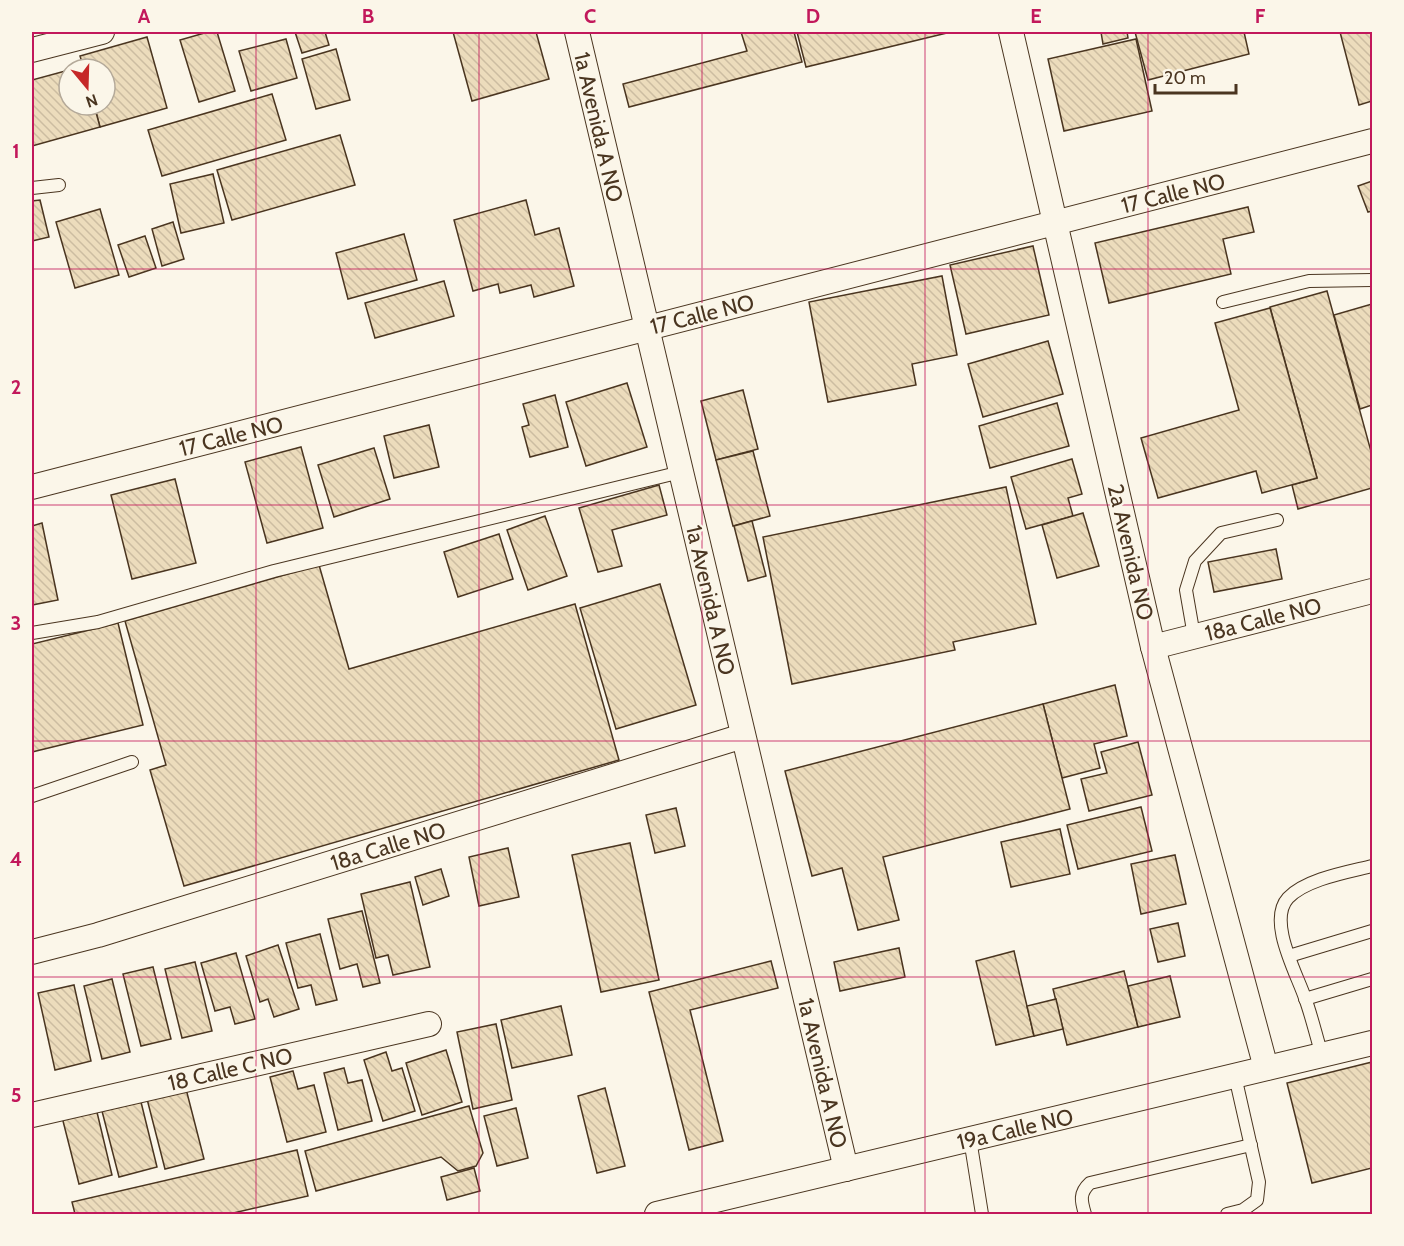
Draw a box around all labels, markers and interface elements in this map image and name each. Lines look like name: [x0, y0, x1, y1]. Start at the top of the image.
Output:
text: A: [138, 4, 151, 28]
text: B: [362, 4, 374, 28]
text: C: [584, 4, 596, 28]
text: D: [806, 4, 820, 28]
text: E: [1030, 4, 1042, 28]
text: F: [1255, 4, 1266, 28]
street label: 1a Avenida A NO: [568, 50, 629, 205]
north arrow: [57, 57, 117, 117]
scale bar: [1155, 57, 1236, 95]
text: 20 m: [1164, 67, 1206, 89]
text: N: [83, 90, 100, 112]
text: 1: [12, 139, 20, 163]
street label: 17 Calle NO: [1118, 168, 1228, 219]
street label: 17 Calle NO: [647, 289, 757, 340]
text: 2: [11, 375, 21, 399]
street label: 17 Calle NO: [176, 411, 286, 462]
street label: 2a Avenida NO: [1102, 481, 1159, 623]
street label: 1a Avenida A NO: [680, 523, 741, 678]
street label: 18a Calle NO: [1202, 592, 1324, 647]
text: 3: [11, 611, 21, 635]
street label: 18a Calle NO: [327, 816, 449, 877]
text: 4: [10, 847, 22, 871]
street label: 1a Avenida A NO: [792, 996, 853, 1151]
street label: 18 Calle C NO: [165, 1042, 295, 1097]
text: 5: [11, 1083, 21, 1107]
street label: 19a Calle NO: [954, 1103, 1076, 1156]

